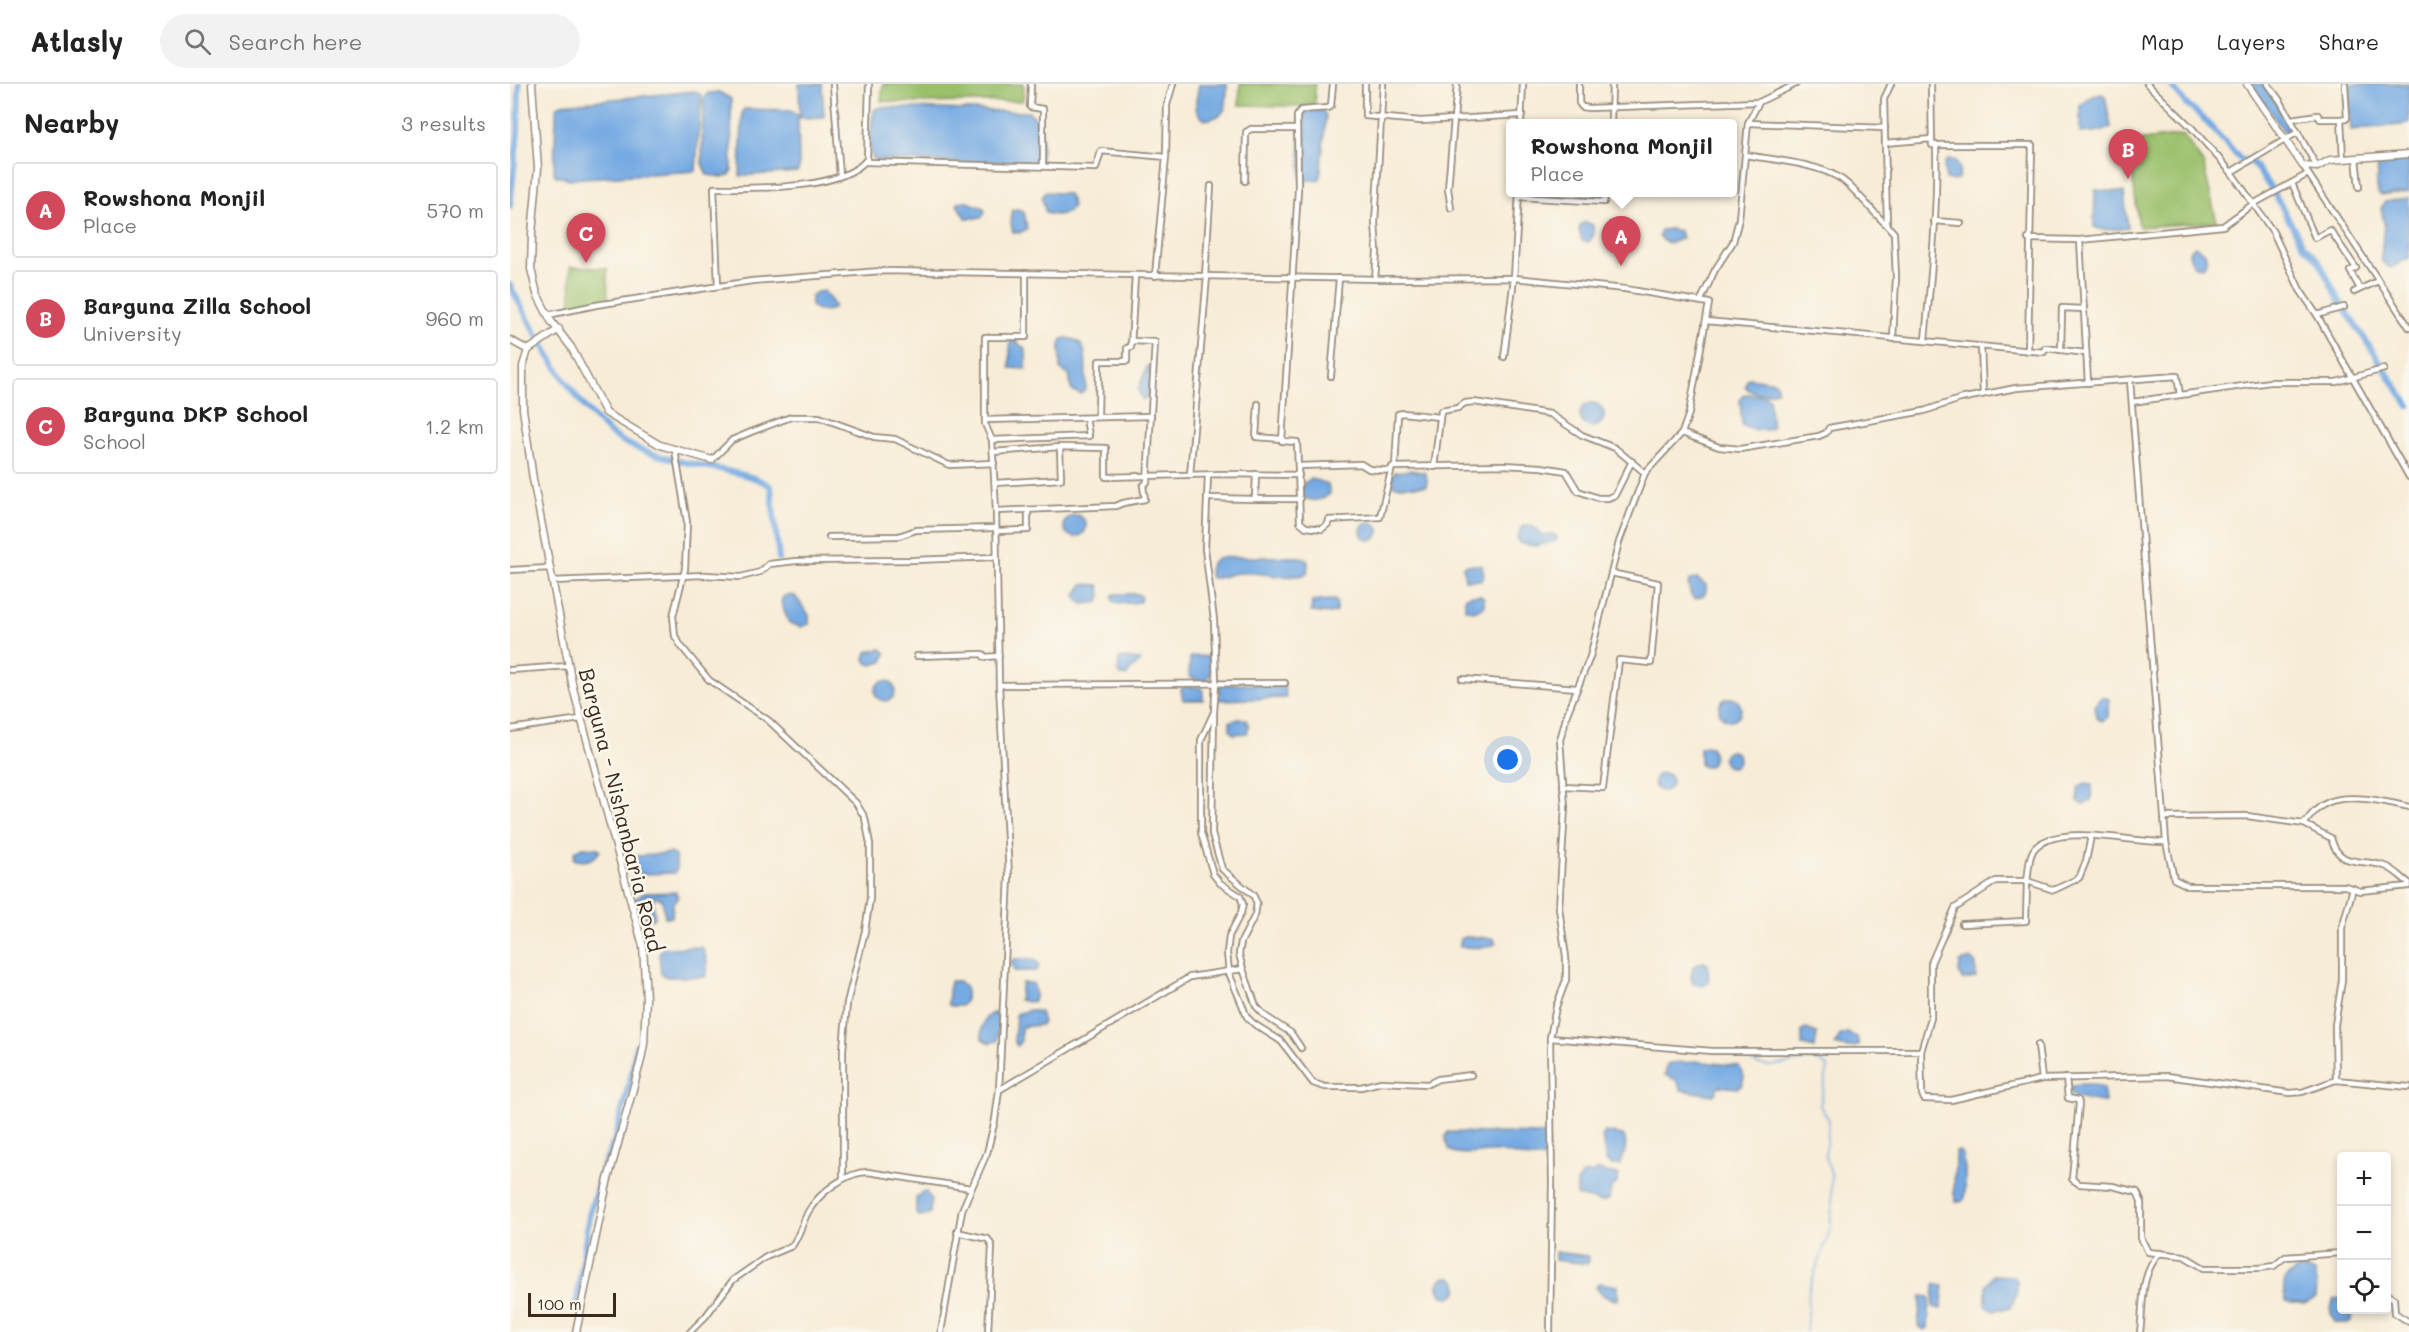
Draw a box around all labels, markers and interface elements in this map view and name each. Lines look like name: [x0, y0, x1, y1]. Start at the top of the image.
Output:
search box: [160, 14, 580, 68]
text: Atlasly: [30, 23, 124, 59]
icon: search: [181, 25, 214, 58]
text: Search here: [229, 27, 362, 56]
text: Map: [2141, 28, 2184, 55]
text: Layers: [2217, 28, 2286, 55]
text: Share: [2319, 28, 2379, 55]
text: Nearby: [24, 106, 119, 140]
text: 3 results: [401, 110, 486, 136]
popup: [1506, 119, 1737, 197]
pin: B: [2108, 130, 2148, 179]
text: Rowshona Monjil: [1530, 131, 1713, 160]
text: Place: [1530, 160, 1584, 186]
text: Rowshona Monjil: [83, 183, 265, 212]
text: A: [39, 197, 52, 223]
text: 570 m: [427, 197, 484, 223]
text: Place: [83, 212, 137, 238]
pin: C: [566, 214, 606, 263]
pin: A: [1602, 216, 1640, 266]
text: Barguna Zilla School: [83, 291, 311, 320]
text: B: [39, 305, 52, 331]
text: 960 m: [425, 305, 484, 331]
text: University: [83, 320, 182, 346]
text: Barguna DKP School: [83, 399, 308, 428]
text: C: [38, 413, 53, 439]
text: 1.2 km: [425, 413, 484, 439]
text: School: [83, 428, 146, 454]
street label: Barguna - Nishanbaria Road: [574, 665, 670, 955]
your location: [1493, 745, 1522, 774]
map controls: [2337, 1152, 2391, 1314]
button: +: [2337, 1152, 2391, 1206]
button: −: [2337, 1206, 2391, 1260]
button: locate: [2337, 1260, 2391, 1314]
scale bar: [528, 1290, 616, 1318]
text: 100 m: [537, 1293, 582, 1314]

